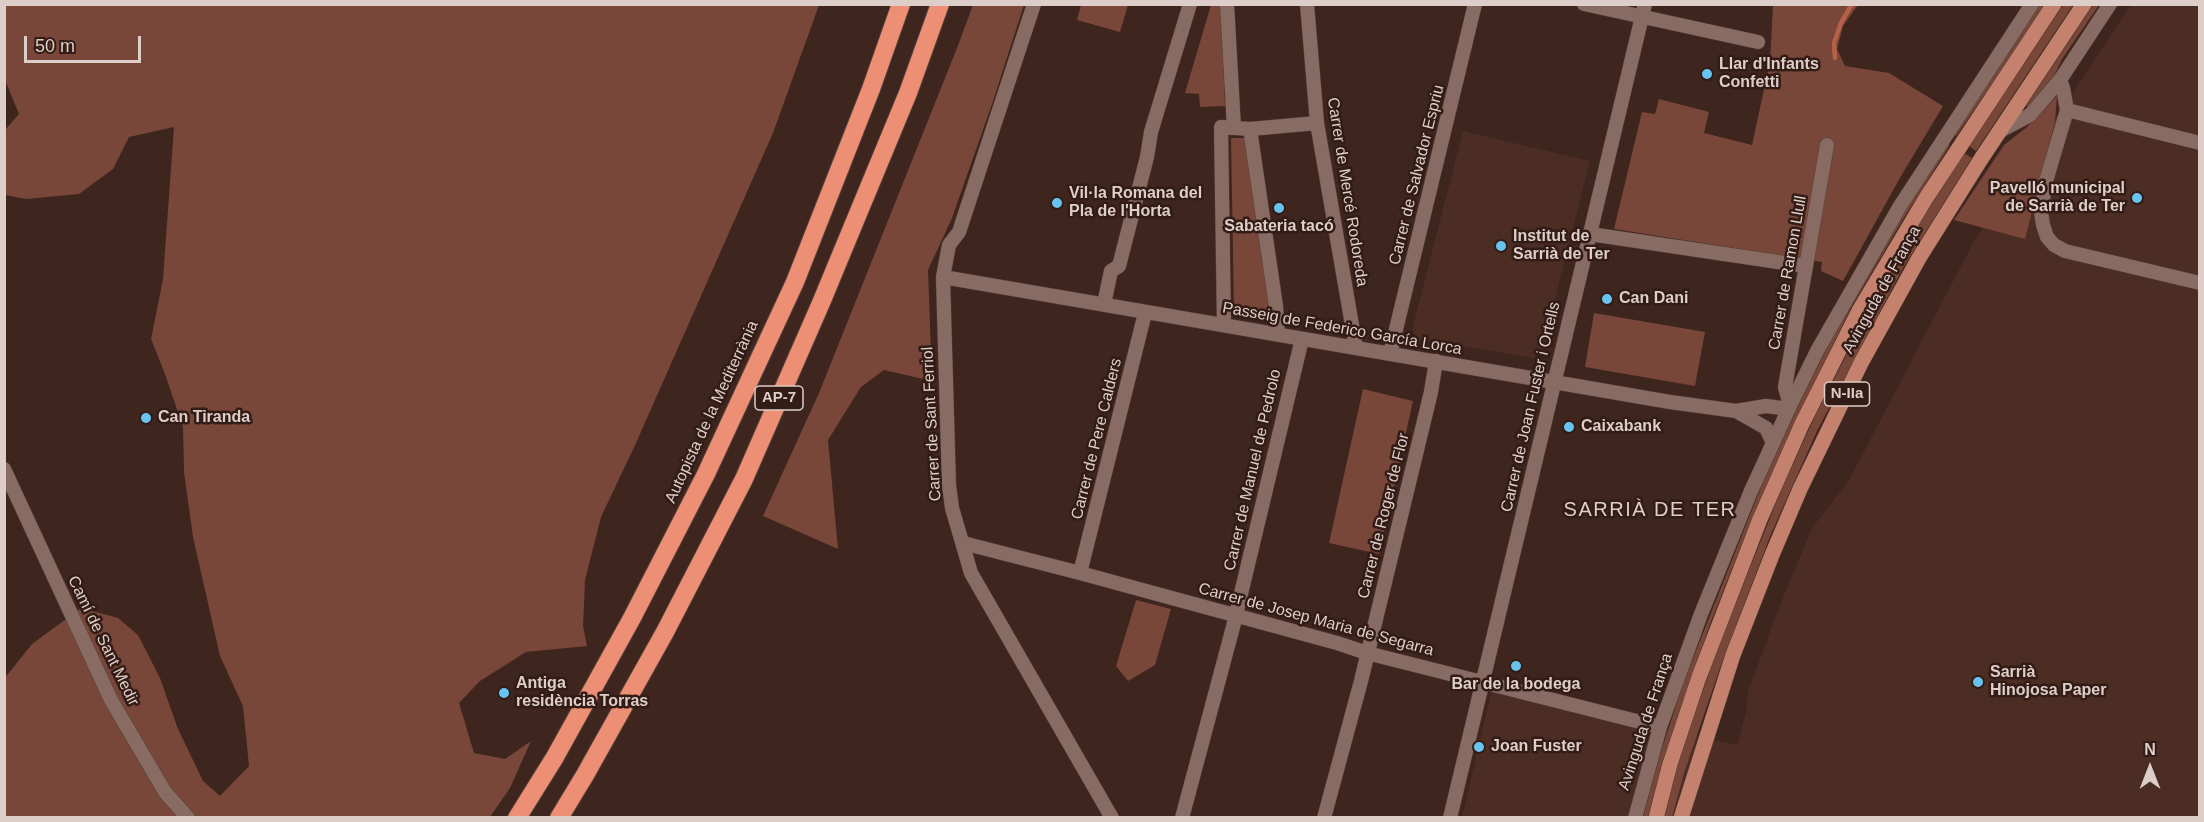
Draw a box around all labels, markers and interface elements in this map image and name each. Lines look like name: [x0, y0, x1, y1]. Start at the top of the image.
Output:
scale bar: [27, 24, 144, 62]
text: 50 m: [35, 36, 75, 56]
place label: Llar d'Infants Confetti: [1719, 55, 1819, 93]
marker: Llar d'Infants Confetti: [1700, 67, 1714, 81]
street label: Carrer de Salvador Espriu: [1385, 83, 1449, 267]
street label: Carrer de Mercé Rodoreda: [1323, 96, 1371, 288]
place label: Pavelló municipal de Sarrià de Ter: [1990, 179, 2125, 217]
place label: Vil·la Romana del Pla de l'Horta: [1069, 184, 1202, 222]
marker: Pavelló municipal de Sarrià de Ter: [2130, 191, 2144, 205]
street label: Carrer de Ramon Llull: [1765, 194, 1811, 352]
marker: Vil·la Romana del Pla de l'Horta: [1050, 196, 1064, 210]
marker: Sabateria tacó: [1272, 201, 1286, 215]
place label: Sabateria tacó: [1224, 217, 1334, 237]
street label: Avinguda de França: [1839, 223, 1925, 357]
place label: Institut de Sarrià de Ter: [1513, 227, 1610, 265]
marker: Institut de Sarrià de Ter: [1494, 239, 1508, 253]
place label: Can Dani: [1619, 289, 1688, 309]
marker: Can Dani: [1600, 292, 1614, 306]
street label: Passeig de Federico García Lorca: [1221, 298, 1463, 360]
street label: Carrer de Joan Fuster i Ortells: [1497, 300, 1565, 514]
street label: Autopista de la Mediterrània: [661, 318, 763, 506]
street label: Carrer de Sant Ferriol: [918, 346, 946, 502]
street label: Carrer de Pere Calders: [1068, 356, 1126, 522]
street label: Carrer de Manuel de Pedrolo: [1220, 367, 1286, 573]
road number: N-IIa: [1824, 382, 1870, 406]
road number: AP-7: [755, 386, 803, 410]
place label: Can Tiranda: [158, 408, 250, 428]
marker: Can Tiranda: [139, 411, 153, 425]
place label: Caixabank: [1581, 417, 1661, 437]
marker: Caixabank: [1562, 420, 1576, 434]
street label: Carrer de Roger de Flor: [1354, 431, 1414, 601]
district label: SARRIÀ DE TER: [1564, 498, 1736, 522]
street label: Camí de Sant Medir: [63, 573, 143, 709]
street label: Carrer de Josep Maria de Segarra: [1196, 579, 1436, 661]
street label: Avinguda de França: [1615, 651, 1677, 793]
marker: Bar de la bodega: [1509, 659, 1523, 673]
place label: Sarrià Hinojosa Paper: [1990, 663, 2106, 701]
place label: Antiga residència Torras: [516, 674, 648, 712]
place label: Bar de la bodega: [1452, 675, 1580, 695]
marker: Sarrià Hinojosa Paper: [1971, 675, 1985, 689]
marker: Antiga residència Torras: [497, 686, 511, 700]
place label: Joan Fuster: [1491, 737, 1582, 757]
north arrow: [2120, 738, 2180, 798]
marker: Joan Fuster: [1472, 740, 1486, 754]
text: N: [2144, 741, 2156, 758]

